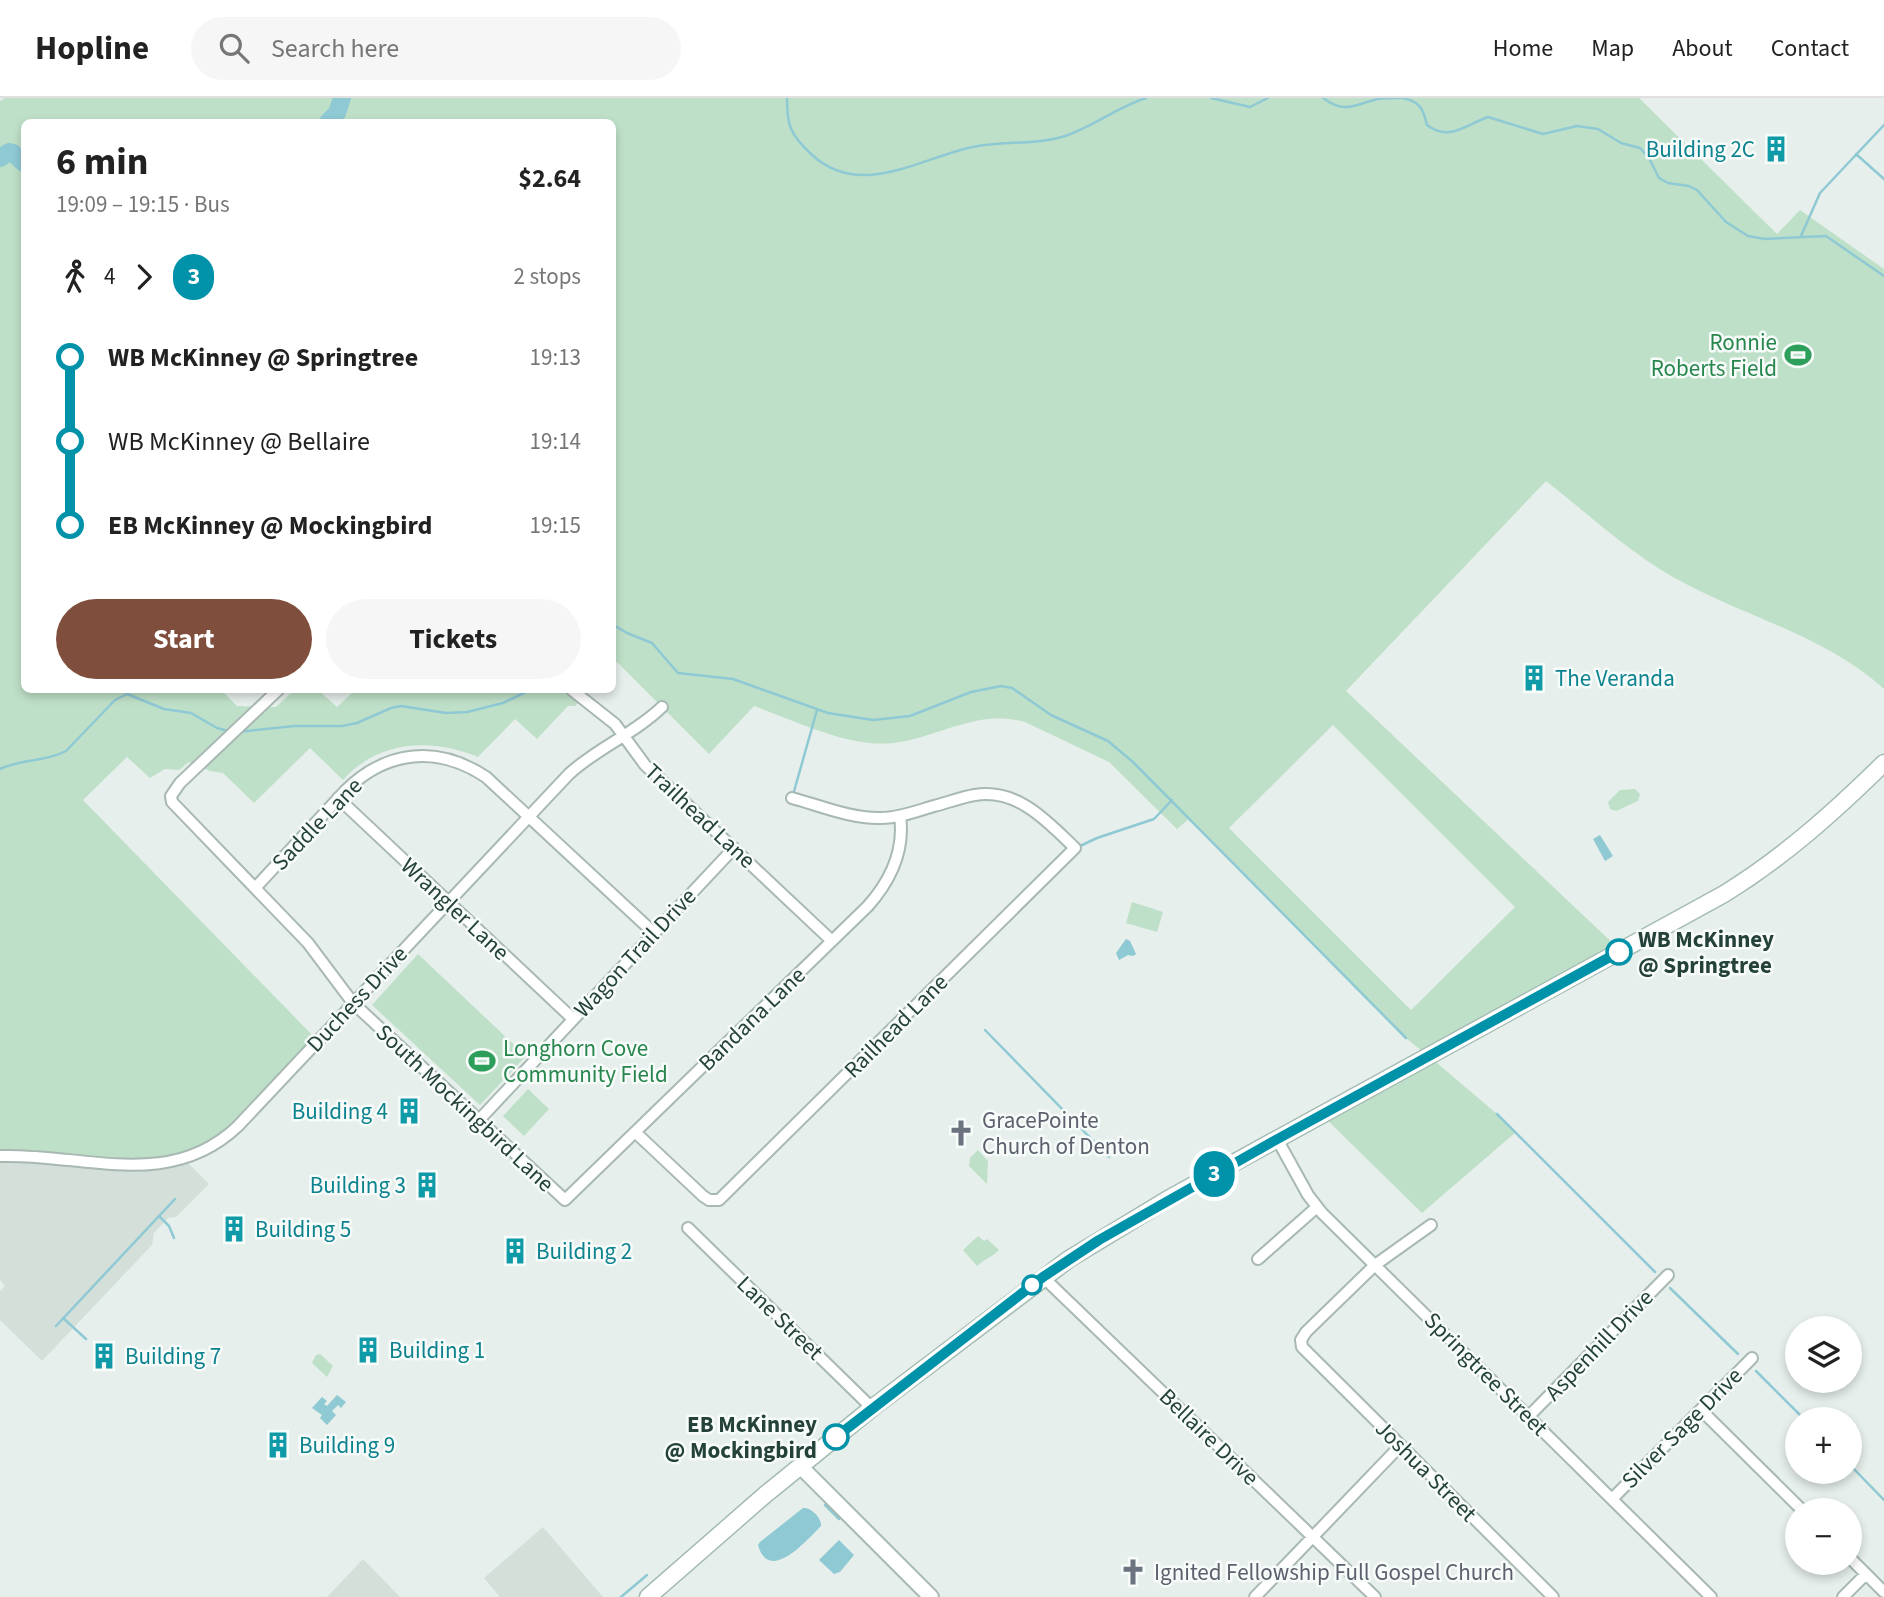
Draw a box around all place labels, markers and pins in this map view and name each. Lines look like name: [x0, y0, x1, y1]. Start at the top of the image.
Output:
place label: Building 2C: [1646, 133, 1755, 166]
building icon: Building 2C: [1761, 134, 1791, 164]
place label: Ronnie Roberts Field: [1651, 326, 1777, 385]
sports icon: Ronnie Roberts Field: [1783, 340, 1813, 370]
place label: The Veranda: [1555, 662, 1675, 695]
building icon: The Veranda: [1519, 663, 1549, 693]
place label: WB McKinney @ Springtree: [1638, 923, 1774, 982]
marker: WB McKinney @ Springtree: [1606, 939, 1632, 965]
place label: Longhorn Cove Community Field: [503, 1032, 668, 1091]
sports icon: Longhorn Cove Community Field: [467, 1046, 497, 1076]
place label: Building 4: [292, 1095, 388, 1128]
building icon: Building 4: [394, 1096, 424, 1126]
place label: GracePointe Church of Denton: [982, 1104, 1150, 1163]
church icon: GracePointe Church of Denton: [946, 1118, 976, 1148]
place label: Building 3: [310, 1169, 406, 1202]
building icon: Building 3: [412, 1170, 442, 1200]
place label: Building 5: [255, 1213, 351, 1246]
building icon: Building 5: [219, 1214, 249, 1244]
place label: Building 2: [536, 1235, 632, 1268]
building icon: Building 2: [500, 1236, 530, 1266]
unlabelled marker: [1022, 1275, 1042, 1295]
place label: Building 1: [389, 1334, 485, 1367]
building icon: Building 1: [353, 1335, 383, 1365]
place label: Building 7: [125, 1340, 221, 1373]
building icon: Building 7: [89, 1341, 119, 1371]
place label: EB McKinney @ Mockingbird: [665, 1408, 817, 1467]
marker: EB McKinney @ Mockingbird: [823, 1424, 849, 1450]
place label: Building 9: [299, 1429, 395, 1462]
building icon: Building 9: [263, 1430, 293, 1460]
place label: Ignited Fellowship Full Gospel Church: [1154, 1556, 1514, 1589]
church icon: Ignited Fellowship Full Gospel Church: [1118, 1557, 1148, 1587]

